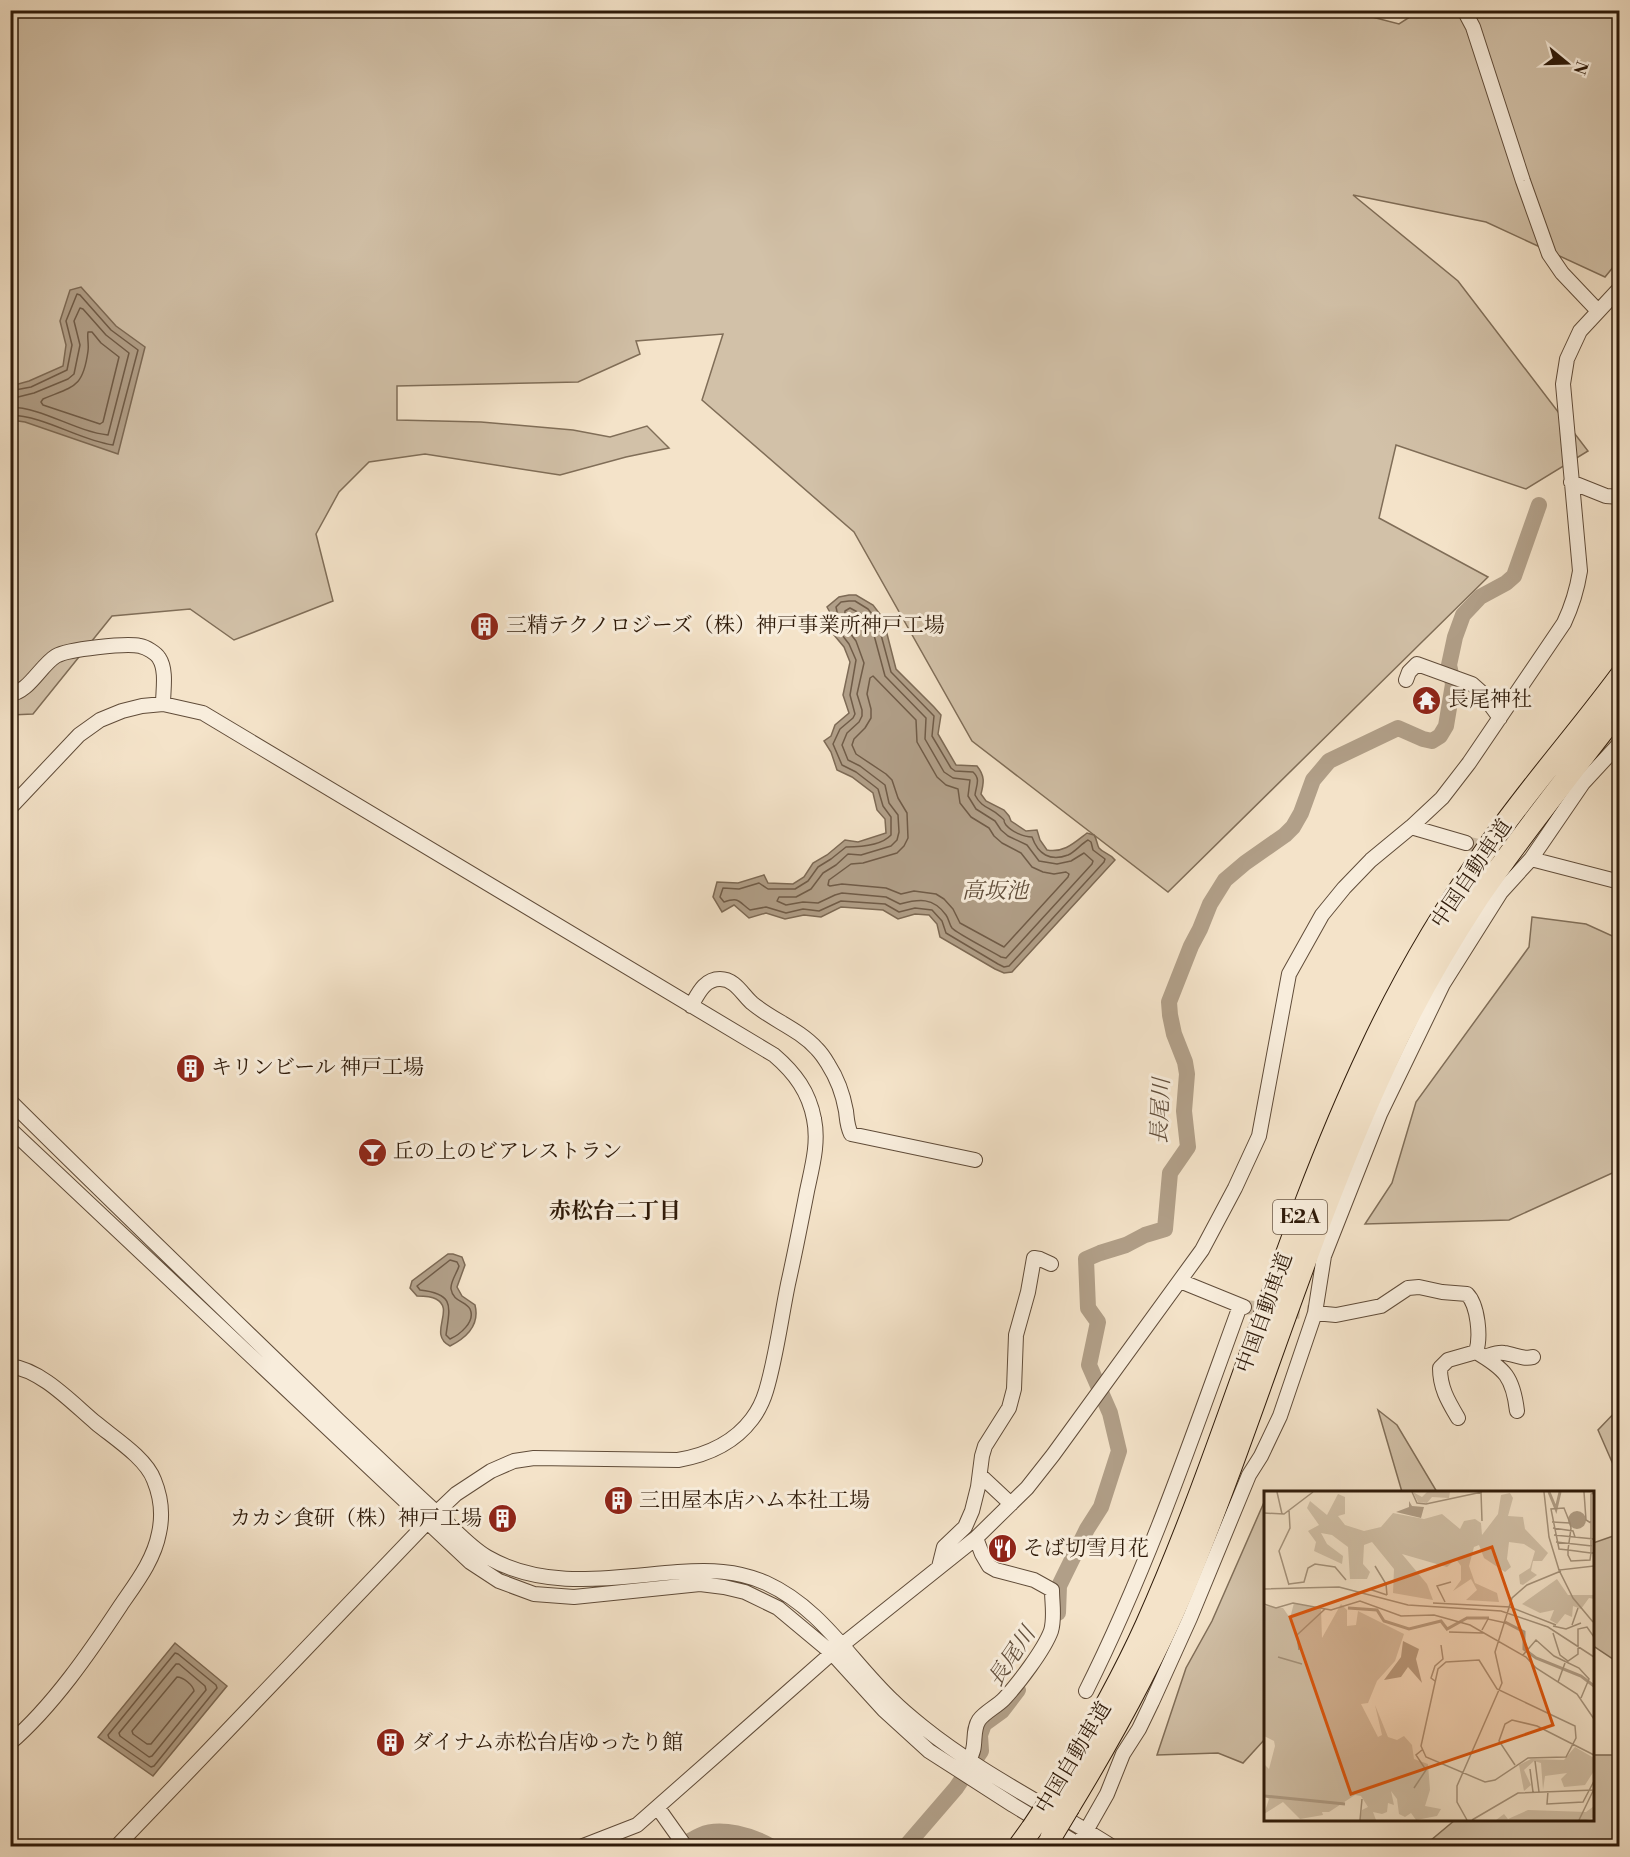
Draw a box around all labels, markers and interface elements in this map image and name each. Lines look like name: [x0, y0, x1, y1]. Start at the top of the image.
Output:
north arrow: [1537, 33, 1597, 93]
text: N: [1569, 58, 1592, 77]
building icon: 三精テクノロジーズ（株）神戸事業所神戸工場: [469, 610, 501, 642]
place label: 三精テクノロジーズ（株）神戸事業所神戸工場: [506, 613, 945, 639]
temple icon: 長尾神社: [1411, 684, 1443, 716]
place label: 長尾神社: [1448, 687, 1532, 713]
street label: 中国自動車道: [1426, 815, 1518, 933]
water label: 高坂池: [962, 878, 1031, 905]
building icon: キリンビール 神戸工場: [174, 1052, 206, 1084]
place label: キリンビール 神戸工場: [211, 1055, 424, 1081]
water label: 長尾川: [1146, 1076, 1176, 1144]
bar icon: 丘の上のビアレストラン: [356, 1136, 388, 1168]
place label: 丘の上のビアレストラン: [393, 1139, 623, 1165]
district label: 赤松台二丁目: [549, 1198, 681, 1225]
road number: E2A: [1273, 1200, 1327, 1234]
street label: 中国自動車道: [1231, 1249, 1299, 1377]
building icon: 三田屋本店ハム本社工場: [602, 1485, 634, 1517]
place label: 三田屋本店ハム本社工場: [639, 1488, 870, 1514]
inset map: [1264, 1491, 1594, 1821]
building icon: カカシ食研（株）神戸工場: [487, 1503, 519, 1535]
place label: カカシ食研（株）神戸工場: [230, 1506, 482, 1532]
restaurant icon: そば切雪月花: [986, 1533, 1018, 1565]
place label: そば切雪月花: [1023, 1536, 1149, 1562]
water label: 長尾川: [982, 1620, 1043, 1692]
street label: 中国自動車道: [1030, 1697, 1118, 1819]
building icon: ダイナム赤松台店ゆったり館: [375, 1727, 407, 1759]
place label: ダイナム赤松台店ゆったり館: [412, 1730, 683, 1756]

